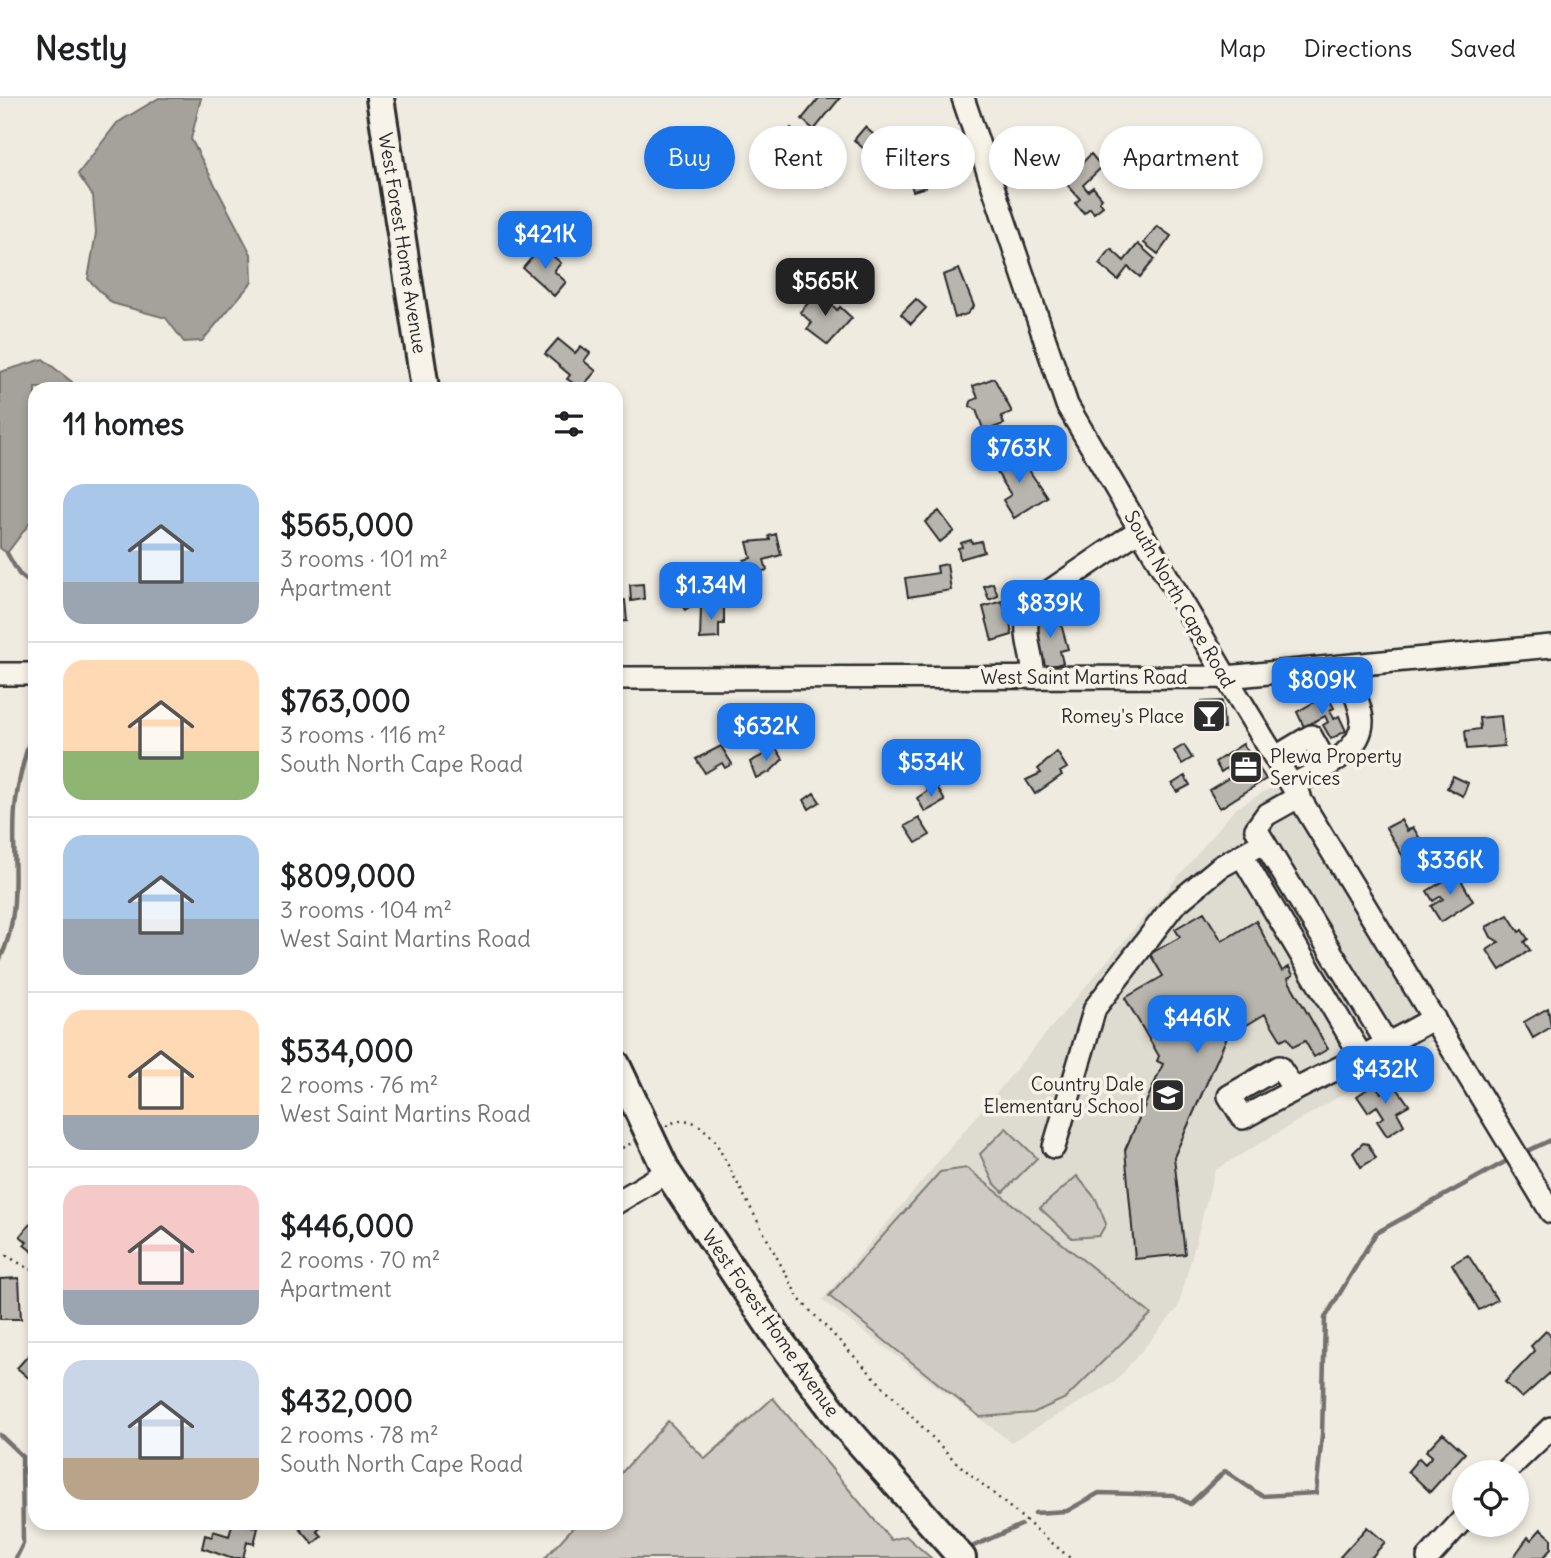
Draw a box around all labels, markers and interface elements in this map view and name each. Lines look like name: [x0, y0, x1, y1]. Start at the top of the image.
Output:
text: Nestly: [35, 27, 128, 69]
text: Map: [1219, 33, 1266, 63]
text: Directions: [1304, 33, 1412, 63]
text: Saved: [1450, 33, 1516, 63]
chip: Buy: [644, 126, 735, 189]
chip: Rent: [749, 126, 847, 189]
chip: Filters: [861, 126, 975, 189]
chip: New: [989, 126, 1085, 189]
chip: Apartment: [1099, 126, 1263, 189]
street label: West Forest Home Avenue: [374, 131, 432, 355]
pin: $421K: [496, 212, 594, 271]
text: $421K: [514, 219, 576, 248]
pin: $565K: [776, 258, 874, 318]
text: $565K: [792, 266, 858, 295]
text: 11 homes: [63, 405, 184, 443]
icon: filters: [550, 405, 588, 443]
pin: $763K: [970, 426, 1068, 485]
text: $763K: [987, 433, 1051, 462]
text: $565,000: [280, 506, 414, 544]
street label: South North Cape Road: [1119, 506, 1241, 692]
icon: home: [119, 512, 203, 596]
text: 3 rooms · 101 m²: [280, 544, 448, 573]
pin: $1.34M: [654, 562, 768, 622]
text: $1.34M: [675, 570, 747, 599]
text: Apartment: [280, 573, 392, 602]
pin: $839K: [1001, 580, 1099, 640]
text: $839K: [1017, 588, 1083, 617]
pin: $809K: [1273, 658, 1371, 717]
street label: West Saint Martins Road: [980, 665, 1188, 689]
text: $809K: [1288, 665, 1356, 694]
text: $763,000: [280, 682, 411, 720]
icon: home: [119, 688, 203, 772]
bar icon: Romey's Place: [1190, 697, 1228, 735]
pin: $632K: [717, 704, 815, 763]
place label: Romey's Place: [1061, 704, 1184, 728]
text: $632K: [733, 711, 799, 740]
text: 3 rooms · 116 m²: [280, 720, 446, 749]
pin: $534K: [882, 740, 980, 799]
place label: Plewa Property Services: [1270, 744, 1402, 790]
text: $534K: [898, 747, 964, 776]
office icon: Plewa Property Services: [1227, 748, 1265, 786]
text: South North Cape Road: [280, 749, 523, 778]
pin: $336K: [1401, 838, 1499, 897]
text: $336K: [1417, 845, 1483, 874]
text: $809,000: [280, 857, 416, 895]
icon: home: [119, 863, 203, 947]
text: 3 rooms · 104 m²: [280, 895, 452, 924]
text: West Saint Martins Road: [280, 924, 531, 953]
pin: $446K: [1148, 996, 1246, 1055]
text: $446K: [1164, 1003, 1230, 1032]
text: $534,000: [280, 1032, 414, 1070]
icon: home: [119, 1038, 203, 1122]
pin: $432K: [1336, 1046, 1434, 1106]
text: $432K: [1352, 1054, 1418, 1083]
text: 2 rooms · 76 m²: [280, 1070, 438, 1099]
place label: Country Dale Elementary School: [983, 1072, 1144, 1118]
school or university icon: Country Dale Elementary School: [1149, 1076, 1187, 1114]
text: West Saint Martins Road: [280, 1099, 531, 1128]
text: $446,000: [280, 1207, 414, 1245]
icon: home: [119, 1213, 203, 1297]
street label: West Forest Home Avenue: [697, 1225, 845, 1421]
text: 2 rooms · 70 m²: [280, 1245, 440, 1274]
text: Apartment: [280, 1274, 392, 1303]
text: $432,000: [280, 1382, 413, 1420]
icon: home: [119, 1388, 203, 1472]
text: 2 rooms · 78 m²: [280, 1420, 439, 1449]
text: South North Cape Road: [280, 1449, 523, 1478]
map controls: [1452, 1460, 1529, 1537]
button: locate: [1452, 1460, 1529, 1537]

